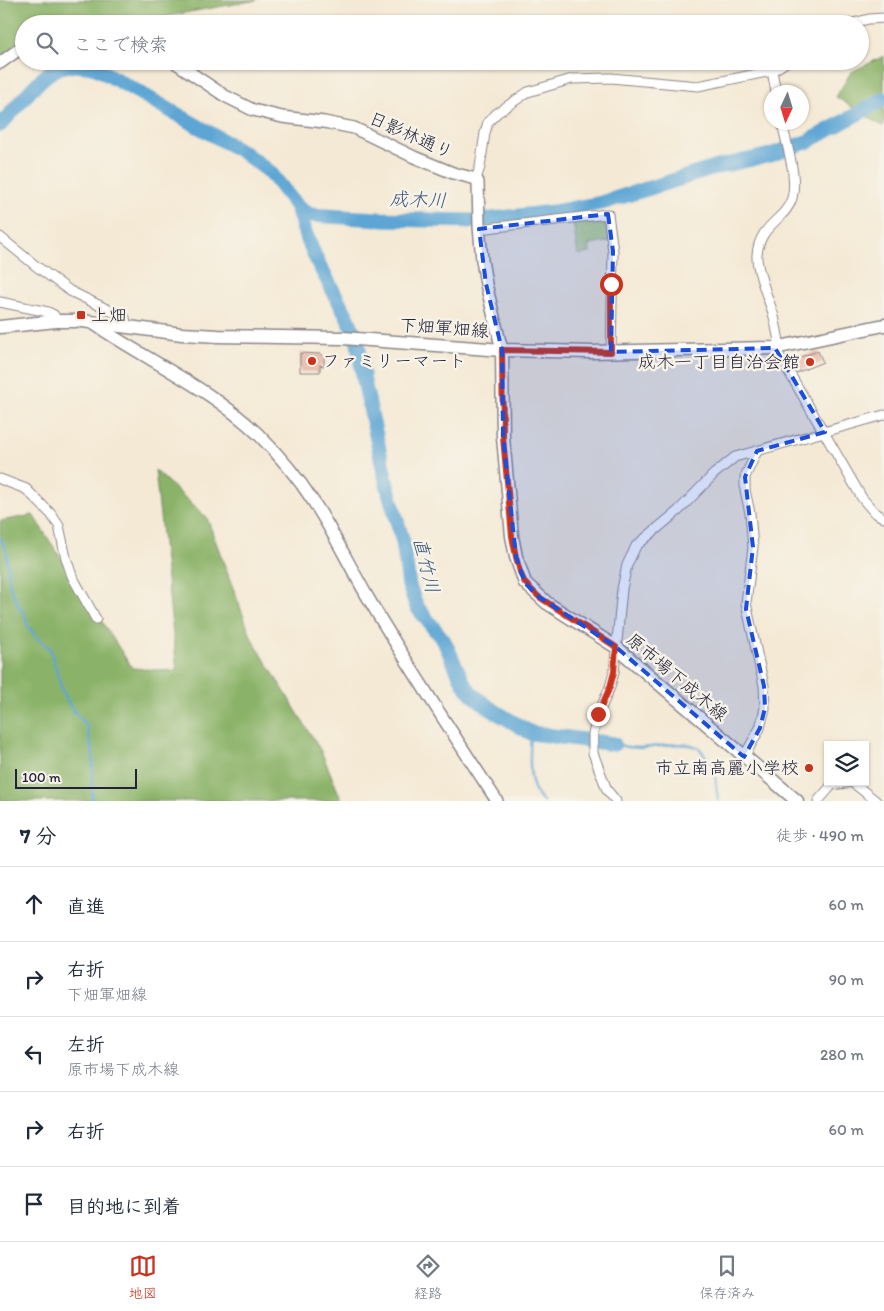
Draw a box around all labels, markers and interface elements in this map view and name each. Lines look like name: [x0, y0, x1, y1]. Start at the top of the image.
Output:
search box: [15, 15, 869, 70]
icon: search: [33, 29, 61, 57]
text: ここで検索: [73, 33, 168, 56]
north arrow: [764, 85, 809, 130]
street label: 日影林通り: [365, 107, 457, 163]
water label: 成木川: [389, 187, 447, 212]
route start: [600, 273, 623, 296]
place label: 上畑: [91, 304, 127, 326]
marker: 上畑: [75, 309, 87, 321]
street label: 下畑軍畑線: [398, 314, 490, 342]
place label: ファミリーマート: [322, 350, 466, 372]
place label: 成木一丁目自治会館: [638, 351, 800, 373]
marker: ファミリーマート: [306, 355, 318, 367]
marker: 成木一丁目自治会館: [804, 356, 816, 368]
water label: 直竹川: [408, 535, 445, 596]
street label: 原市場下成木線: [622, 628, 732, 726]
route end: [587, 703, 610, 726]
map controls: [824, 741, 869, 786]
button: layers: [824, 741, 869, 786]
place label: 市立南高麗小学校: [655, 757, 799, 779]
marker: 市立南高麗小学校: [803, 762, 815, 774]
scale bar: [15, 766, 138, 789]
text: 100 m: [22, 769, 61, 786]
text: 7 分: [20, 823, 56, 848]
text: 徒歩 · 490 m: [776, 826, 864, 845]
icon: ahead: [20, 890, 48, 918]
text: 直進: [67, 895, 105, 918]
text: 60 m: [829, 895, 864, 914]
text: 右折: [67, 958, 105, 981]
icon: right: [20, 965, 48, 993]
text: 90 m: [829, 970, 864, 989]
text: 下畑軍畑線: [67, 985, 147, 1004]
text: 左折: [67, 1033, 105, 1056]
icon: left: [20, 1040, 48, 1068]
text: 280 m: [820, 1045, 864, 1064]
text: 原市場下成木線: [67, 1060, 179, 1079]
icon: right: [20, 1115, 48, 1143]
text: 右折: [67, 1120, 105, 1143]
text: 60 m: [829, 1120, 864, 1139]
icon: arrive: [20, 1190, 48, 1218]
text: 目的地に到着: [67, 1195, 181, 1218]
tab: 地図: [129, 1252, 157, 1302]
tab: 経路: [414, 1252, 442, 1302]
tab: 保存済み: [699, 1252, 755, 1302]

